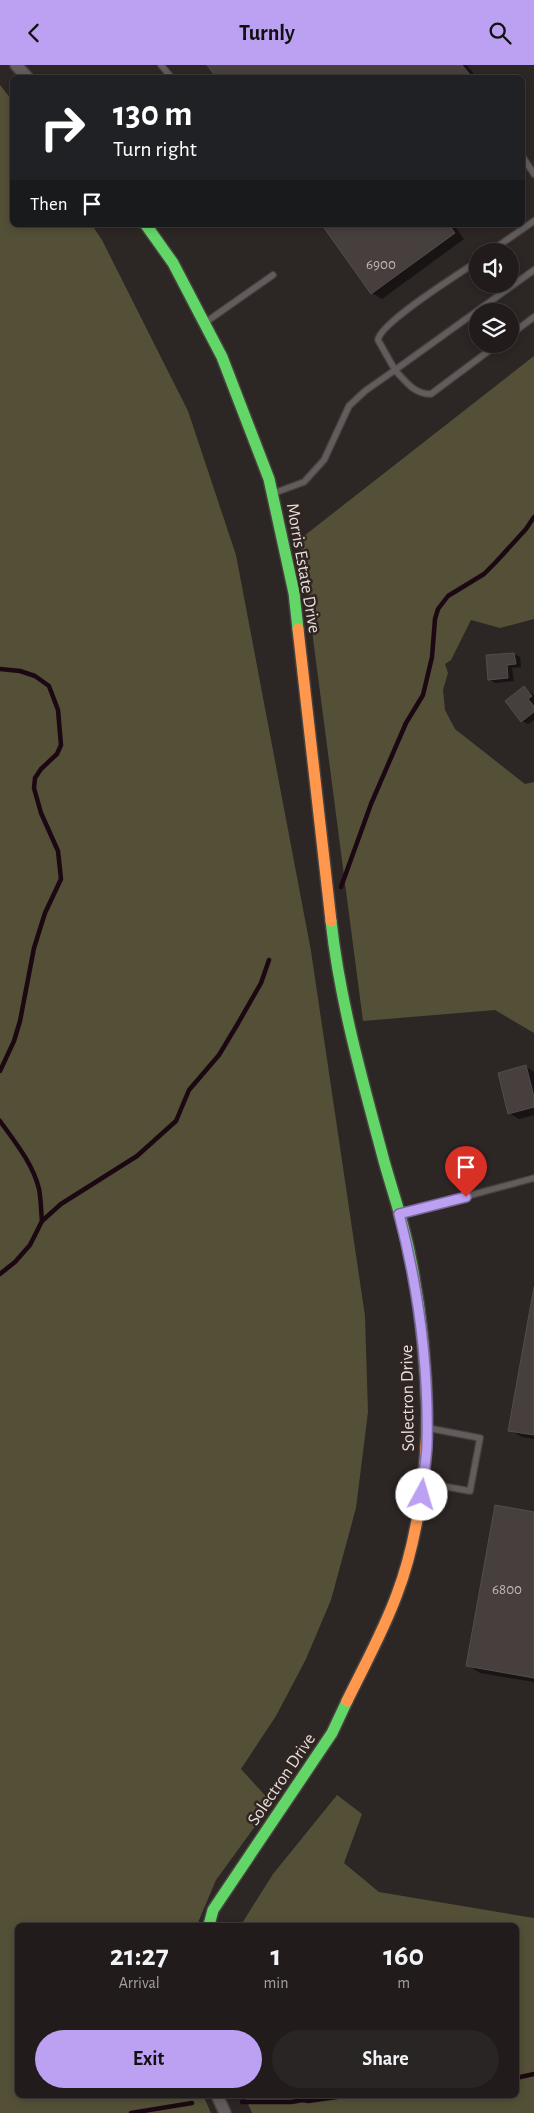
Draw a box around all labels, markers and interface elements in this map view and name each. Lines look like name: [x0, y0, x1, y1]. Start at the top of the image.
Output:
icon: back: [20, 19, 48, 47]
icon: search: [486, 19, 514, 47]
text: Turnly: [239, 22, 295, 44]
icon: right: [30, 95, 95, 160]
text: 130 m: [113, 97, 192, 132]
text: Turn right: [113, 138, 197, 160]
icon: arrive: [78, 190, 106, 218]
text: Then: [30, 195, 68, 214]
map controls: [469, 243, 519, 353]
button: sound: [469, 243, 519, 293]
house number: 6900: [366, 257, 396, 272]
button: layers: [469, 303, 519, 353]
street label: Morris Estate Drive: [283, 502, 323, 635]
pin: [445, 1146, 487, 1197]
icon: arrive: [452, 1153, 480, 1181]
street label: Solectron Drive: [398, 1345, 418, 1451]
position arrow: [395, 1468, 447, 1520]
house number: 6800: [492, 1582, 522, 1597]
street label: Solectron Drive: [245, 1730, 319, 1829]
text: 21:27: [110, 1941, 169, 1971]
text: 1: [271, 1941, 281, 1971]
text: 160: [383, 1941, 424, 1971]
text: Arrival: [119, 1975, 160, 1991]
text: min: [264, 1975, 288, 1991]
text: m: [397, 1975, 410, 1991]
button: Exit: [35, 2030, 262, 2088]
button: Share: [272, 2030, 499, 2088]

